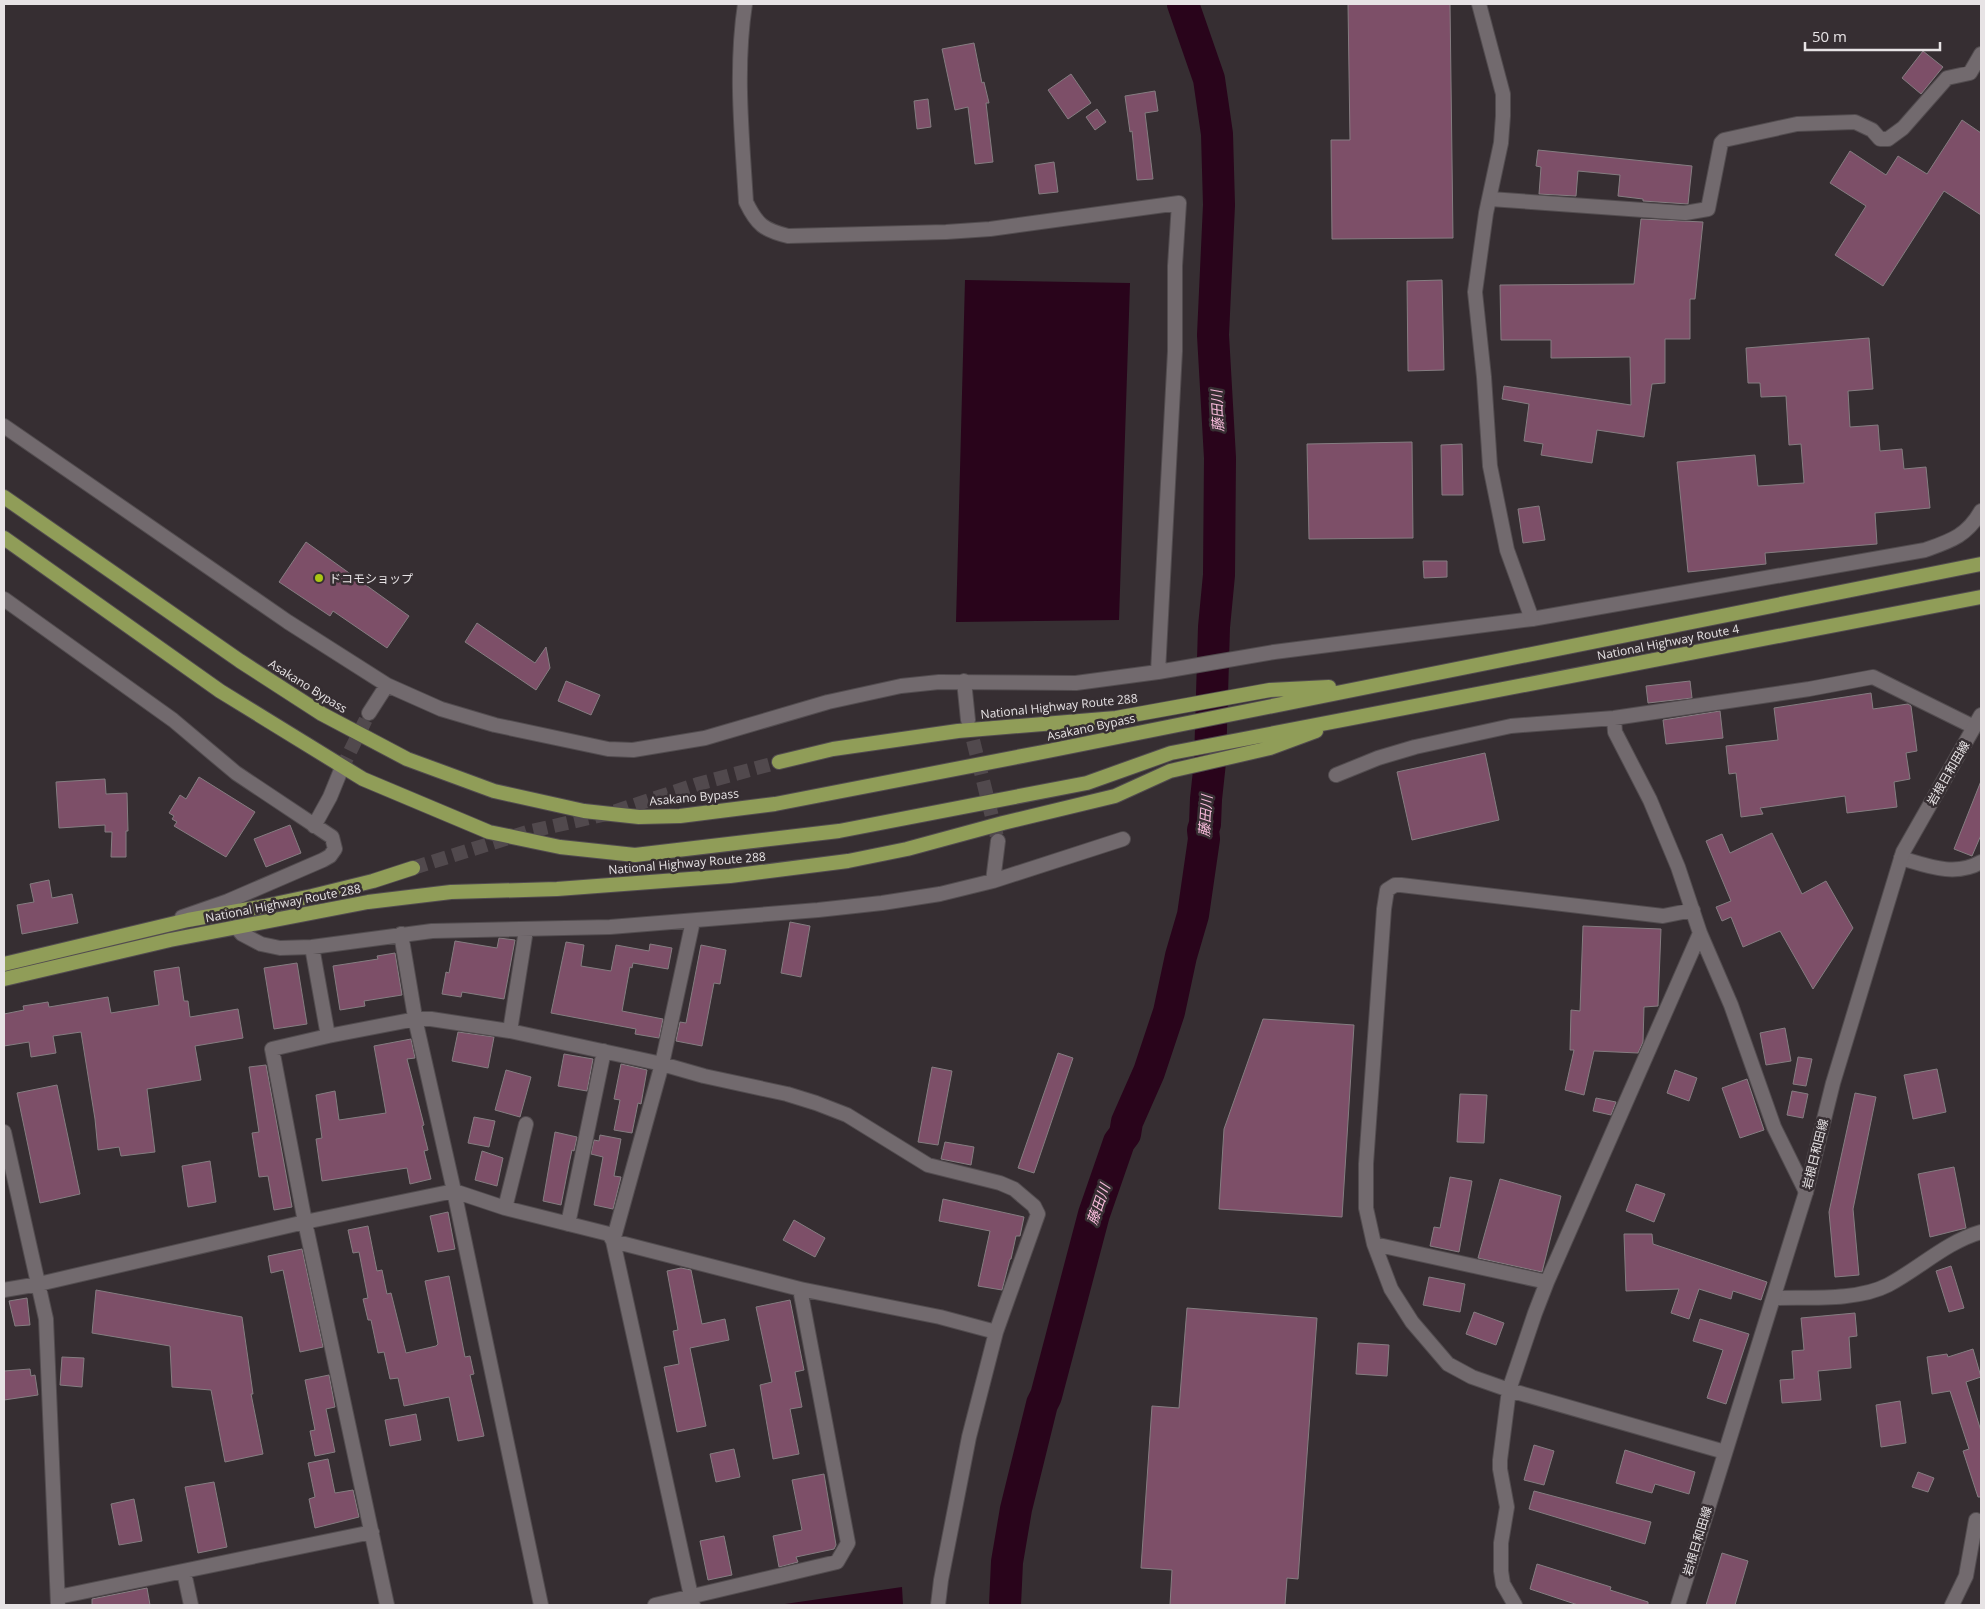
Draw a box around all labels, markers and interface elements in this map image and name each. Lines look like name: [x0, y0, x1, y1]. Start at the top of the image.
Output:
scale bar: [1805, 20, 1940, 52]
text: 50 m: [1812, 26, 1847, 46]
water label: 藤田川: [1206, 388, 1228, 432]
place label: ドコモショップ: [329, 570, 413, 587]
marker: ドコモショップ: [313, 572, 325, 584]
street label: National Highway Route 4: [1596, 620, 1741, 664]
street label: Asakano Bypass: [265, 655, 351, 717]
street label: National Highway Route 288: [980, 689, 1139, 723]
street label: Asakano Bypass: [1045, 709, 1137, 745]
street label: 岩根日和田線: [1923, 738, 1973, 808]
street label: Asakano Bypass: [649, 785, 740, 809]
water label: 藤田川: [1194, 792, 1216, 838]
street label: National Highway Route 288: [608, 848, 767, 878]
street label: National Highway Route 288: [204, 880, 362, 926]
street label: 岩根日和田線: [1798, 1117, 1832, 1191]
water label: 藤田川: [1082, 1179, 1114, 1227]
street label: 岩根日和田線: [1678, 1504, 1716, 1578]

